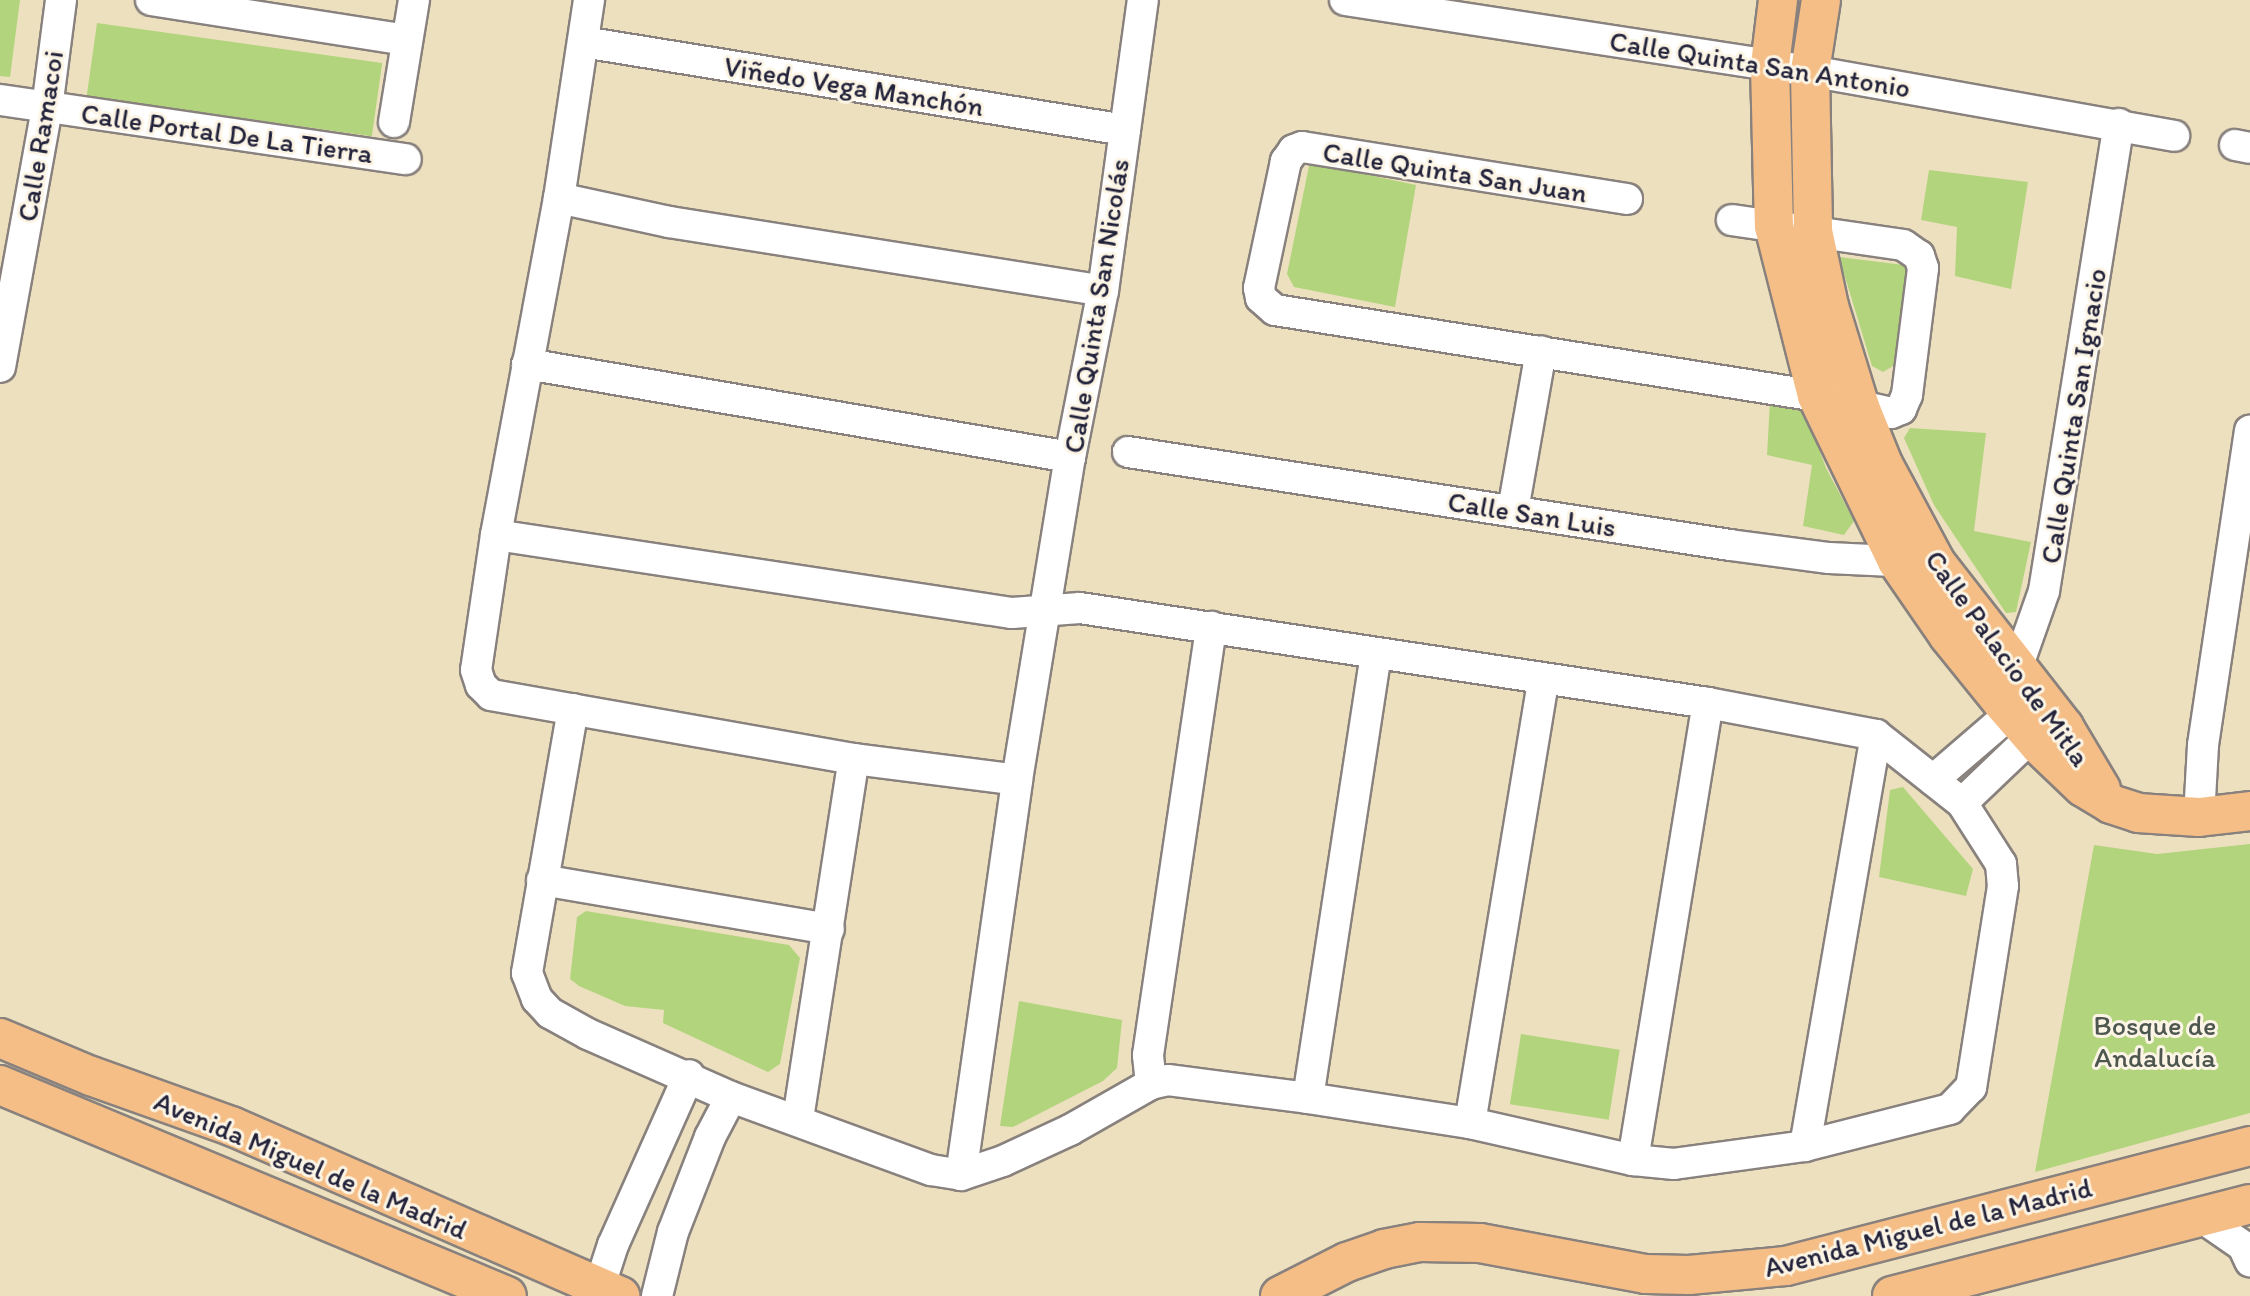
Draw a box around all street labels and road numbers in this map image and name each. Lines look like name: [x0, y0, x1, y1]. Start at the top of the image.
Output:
street label: Calle Quinta San Antonio: [1606, 23, 1914, 105]
street label: Calle Ramacoi: [10, 49, 70, 223]
street label: Viñedo Vega Manchón: [722, 49, 986, 123]
street label: Calle Portal De La Tierra: [80, 96, 374, 170]
street label: Calle Quinta San Juan: [1319, 134, 1591, 210]
street label: Calle Quinta San Nicolás: [1056, 156, 1136, 456]
street label: Calle Quinta San Ignacio: [2033, 266, 2113, 566]
street label: Calle San Luis: [1446, 484, 1618, 544]
street label: Calle Palacio de Mitla: [1919, 544, 2097, 772]
street label: Avenida Miguel de la Madrid: [149, 1084, 473, 1246]
street label: Avenida Miguel de la Madrid: [1760, 1170, 2096, 1284]

